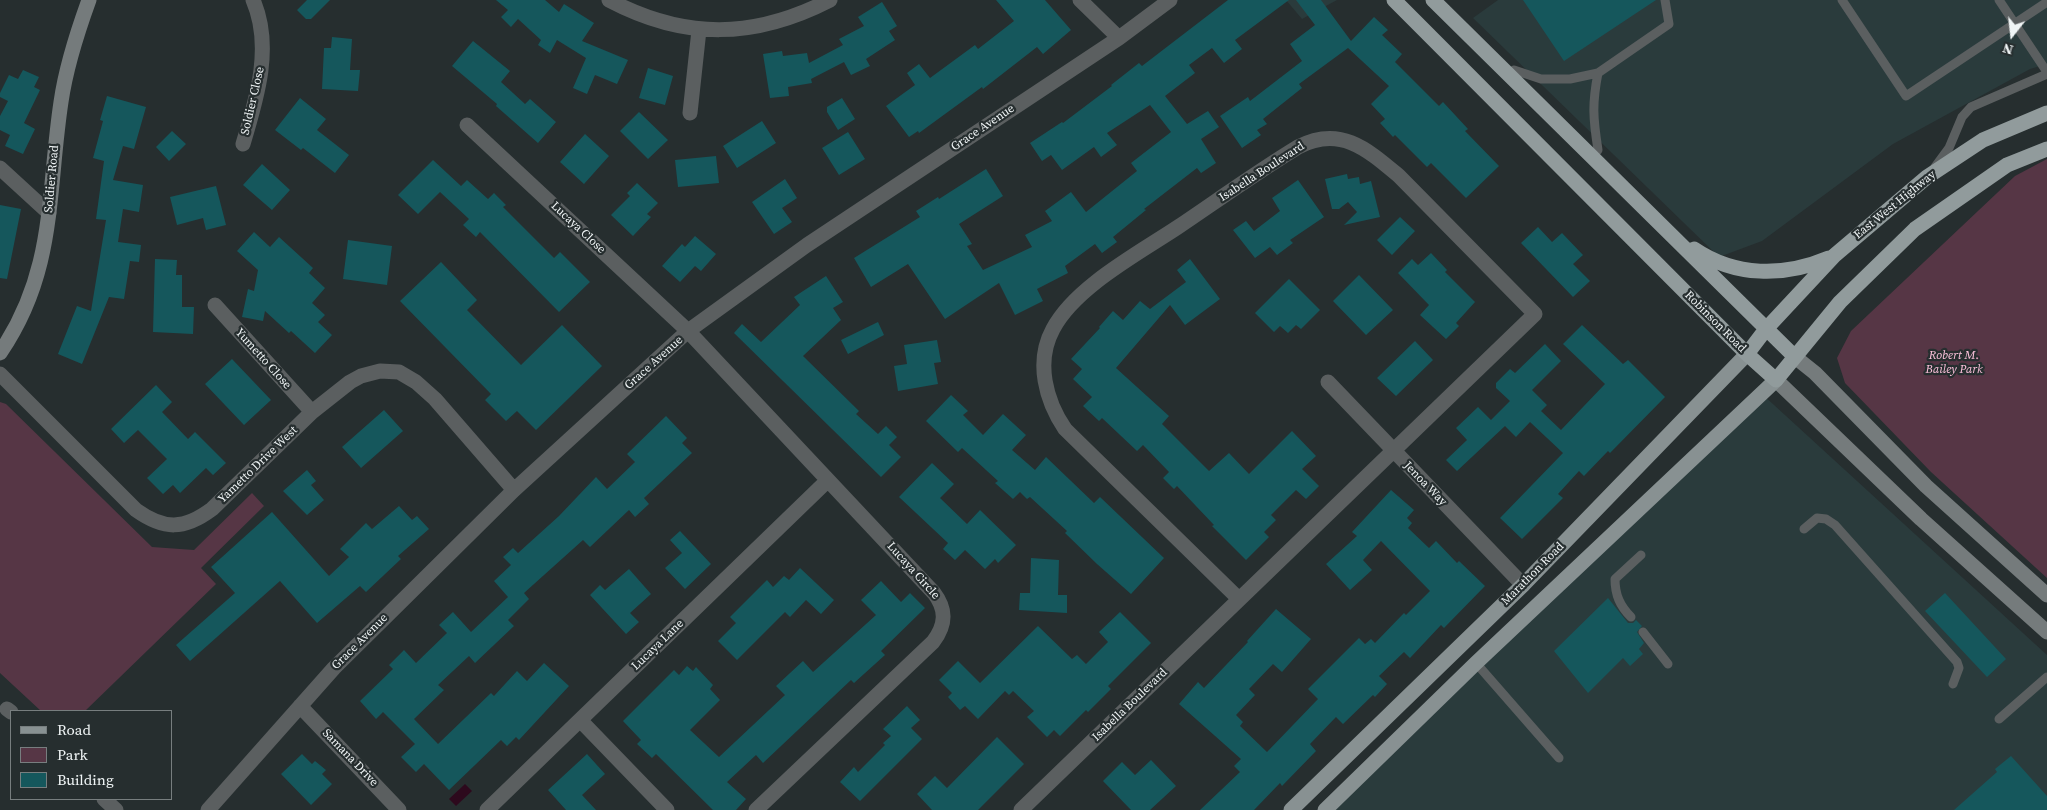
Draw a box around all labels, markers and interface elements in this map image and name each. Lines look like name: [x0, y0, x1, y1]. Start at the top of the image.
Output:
north arrow: [1987, 10, 2037, 60]
text: N: [2000, 38, 2016, 60]
street label: Soldier Close: [238, 65, 268, 137]
street label: Grace Avenue: [949, 102, 1017, 154]
street label: Isabella Boulevard: [1217, 139, 1307, 205]
street label: Soldier Road: [42, 145, 62, 213]
street label: East West Highway: [1851, 168, 1939, 242]
street label: Lucaya Close: [548, 199, 608, 257]
street label: Robinson Road: [1681, 288, 1749, 356]
street label: Yumetto Close: [232, 326, 294, 392]
street label: Grace Avenue: [622, 333, 686, 393]
park label: Robert M. Bailey Park: [1925, 349, 1983, 377]
street label: Yametto Drive West: [215, 424, 301, 506]
street label: Jenoa Way: [1400, 459, 1450, 509]
street label: Lucaya Circle: [884, 539, 942, 603]
street label: Marathon Road: [1499, 540, 1567, 608]
street label: Grace Avenue: [329, 611, 391, 673]
street label: Lucaya Lane: [629, 617, 687, 673]
street label: Isabella Boulevard: [1090, 666, 1170, 744]
legend: [10, 710, 172, 800]
text: Road: [57, 719, 91, 740]
street label: Samana Drive: [319, 726, 381, 790]
text: Park: [57, 744, 88, 765]
text: Building: [57, 769, 114, 790]

